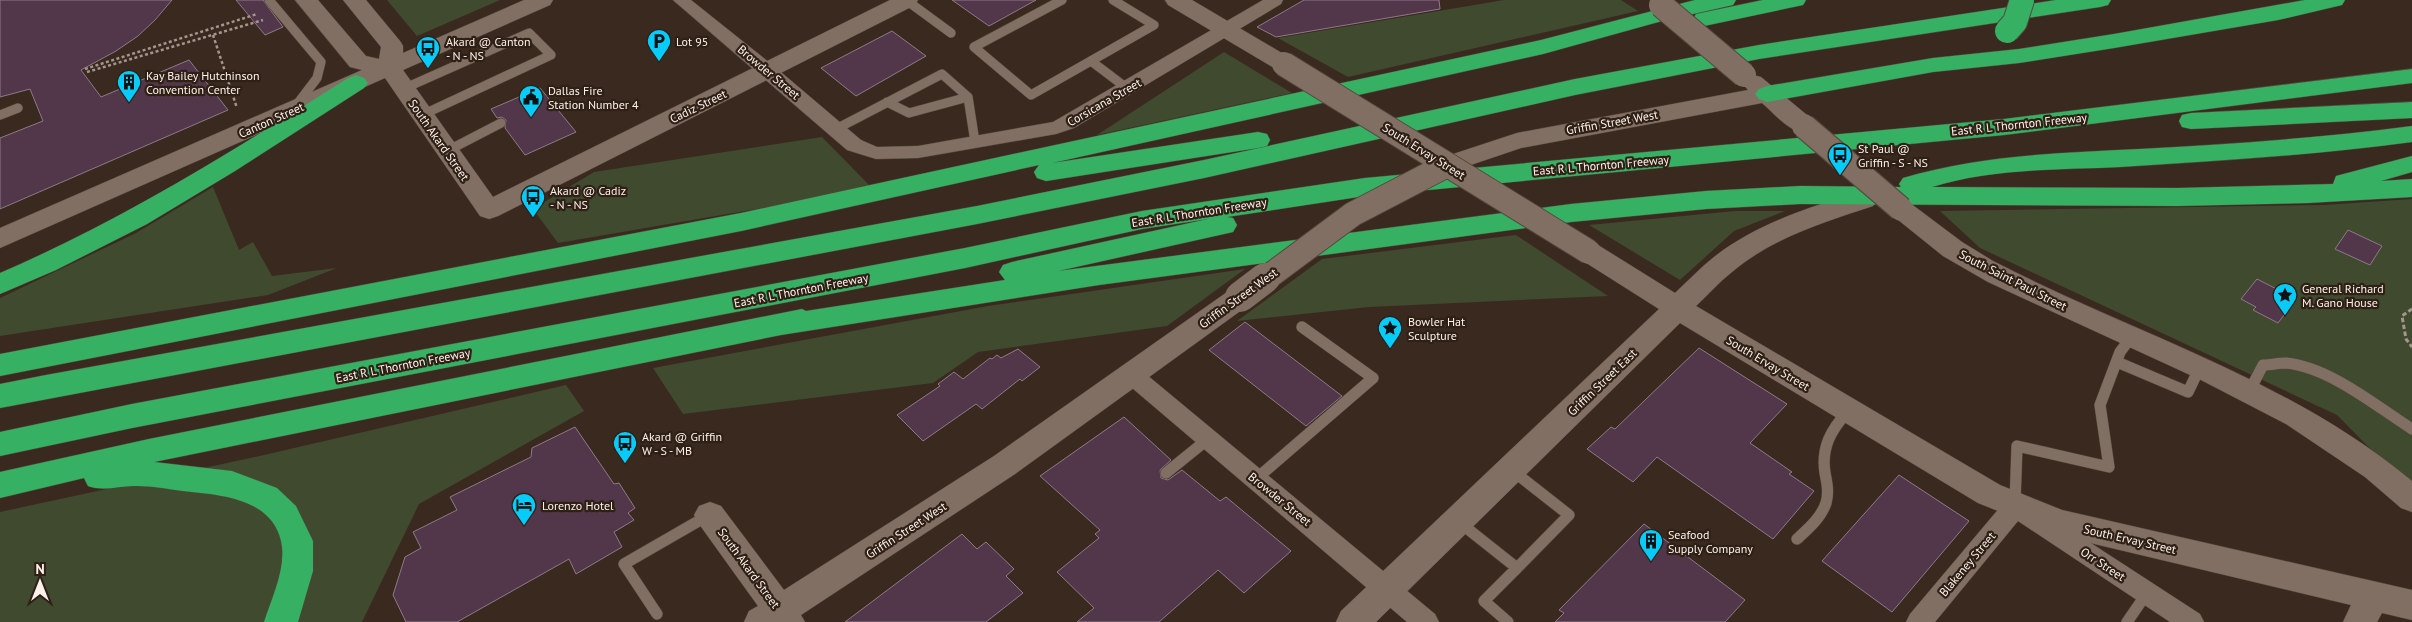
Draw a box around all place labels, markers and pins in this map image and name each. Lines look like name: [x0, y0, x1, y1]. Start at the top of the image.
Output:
parking icon: Lot 95: [646, 28, 672, 62]
place label: Akard @ Canton - N - NS: [446, 34, 531, 63]
place label: Lot 95: [676, 34, 708, 49]
bus stop icon: Akard @ Canton - N - NS: [415, 35, 441, 69]
place label: Kay Bailey Hutchinson Convention Center: [146, 68, 259, 97]
building icon: Kay Bailey Hutchinson Convention Center: [116, 69, 142, 103]
place label: Dallas Fire Station Number 4: [548, 83, 639, 112]
public building icon: Dallas Fire Station Number 4: [518, 84, 544, 118]
place label: St Paul @ Griffin - S - NS: [1858, 141, 1928, 170]
bus stop icon: St Paul @ Griffin - S - NS: [1827, 142, 1853, 176]
place label: Akard @ Cadiz - N - NS: [550, 183, 626, 212]
bus stop icon: Akard @ Cadiz - N - NS: [520, 184, 546, 218]
place label: General Richard M. Gano House: [2302, 281, 2384, 310]
place icon: General Richard M. Gano House: [2272, 282, 2298, 316]
place label: Bowler Hat Sculpture: [1408, 314, 1465, 343]
place icon: Bowler Hat Sculpture: [1377, 315, 1403, 349]
place label: Akard @ Griffin W - S - MB: [642, 429, 722, 458]
bus stop icon: Akard @ Griffin W - S - MB: [612, 430, 638, 464]
hotel icon: Lorenzo Hotel: [511, 492, 537, 526]
place label: Lorenzo Hotel: [542, 498, 614, 513]
place label: Seafood Supply Company: [1668, 527, 1753, 556]
building icon: Seafood Supply Company: [1638, 528, 1664, 562]

